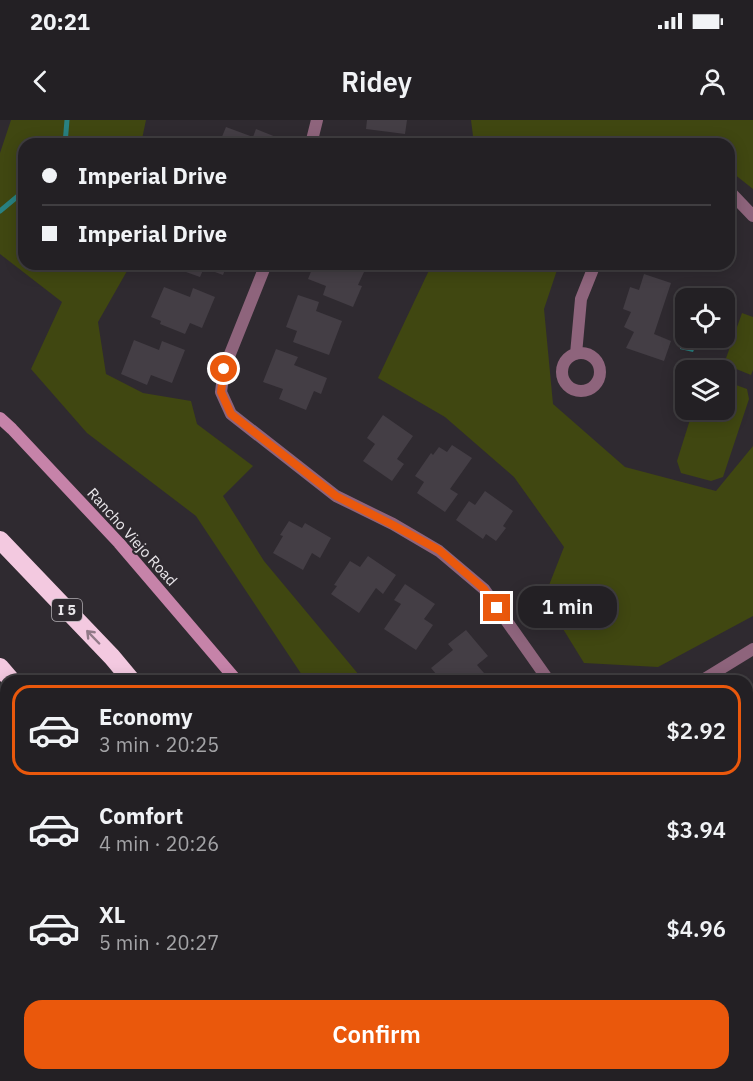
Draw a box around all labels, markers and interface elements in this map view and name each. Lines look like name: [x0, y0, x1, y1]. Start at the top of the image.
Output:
text: 20:21: [30, 7, 90, 36]
text: Ridey: [341, 64, 412, 99]
icon: back: [24, 65, 57, 98]
icon: person: [696, 65, 729, 98]
text: Imperial Drive: [78, 161, 227, 190]
text: Imperial Drive: [78, 219, 227, 248]
map controls: [675, 288, 735, 420]
button: locate: [675, 288, 735, 348]
route start: [210, 355, 237, 382]
button: layers: [675, 360, 735, 420]
street label: Rancho Viejo Road: [83, 484, 181, 590]
callout: 1 min: [518, 587, 617, 629]
text: 1 min: [542, 593, 593, 620]
route end: [483, 594, 510, 621]
road number: I 5: [52, 599, 82, 621]
one-way arrow: [86, 630, 101, 645]
text: Economy: [99, 702, 193, 731]
icon: car: [27, 703, 81, 757]
text: $2.92: [667, 716, 726, 745]
text: 3 min · 20:25: [99, 731, 219, 758]
text: Comfort: [99, 801, 183, 830]
icon: car: [27, 802, 81, 856]
text: $3.94: [667, 815, 726, 844]
text: 4 min · 20:26: [99, 830, 219, 857]
text: XL: [99, 900, 125, 929]
icon: car: [27, 901, 81, 955]
text: $4.96: [667, 914, 726, 943]
text: 5 min · 20:27: [99, 929, 219, 956]
button: Confirm: [24, 1000, 729, 1069]

